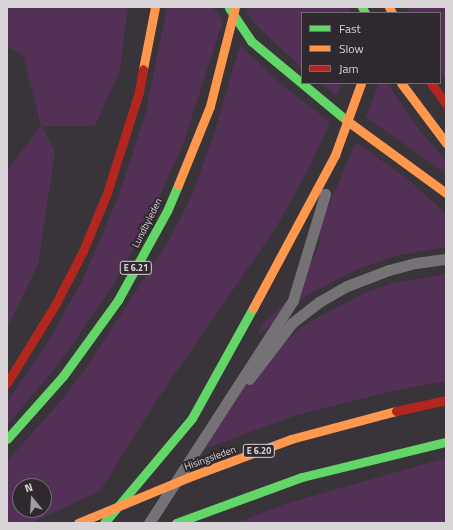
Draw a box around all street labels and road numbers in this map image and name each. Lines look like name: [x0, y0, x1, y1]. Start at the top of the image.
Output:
street label: Lundbyleden: [129, 196, 165, 250]
road number: E 6.21: [119, 261, 153, 275]
street label: Hisingsleden: [183, 443, 237, 473]
road number: E 6.20: [242, 444, 276, 458]

